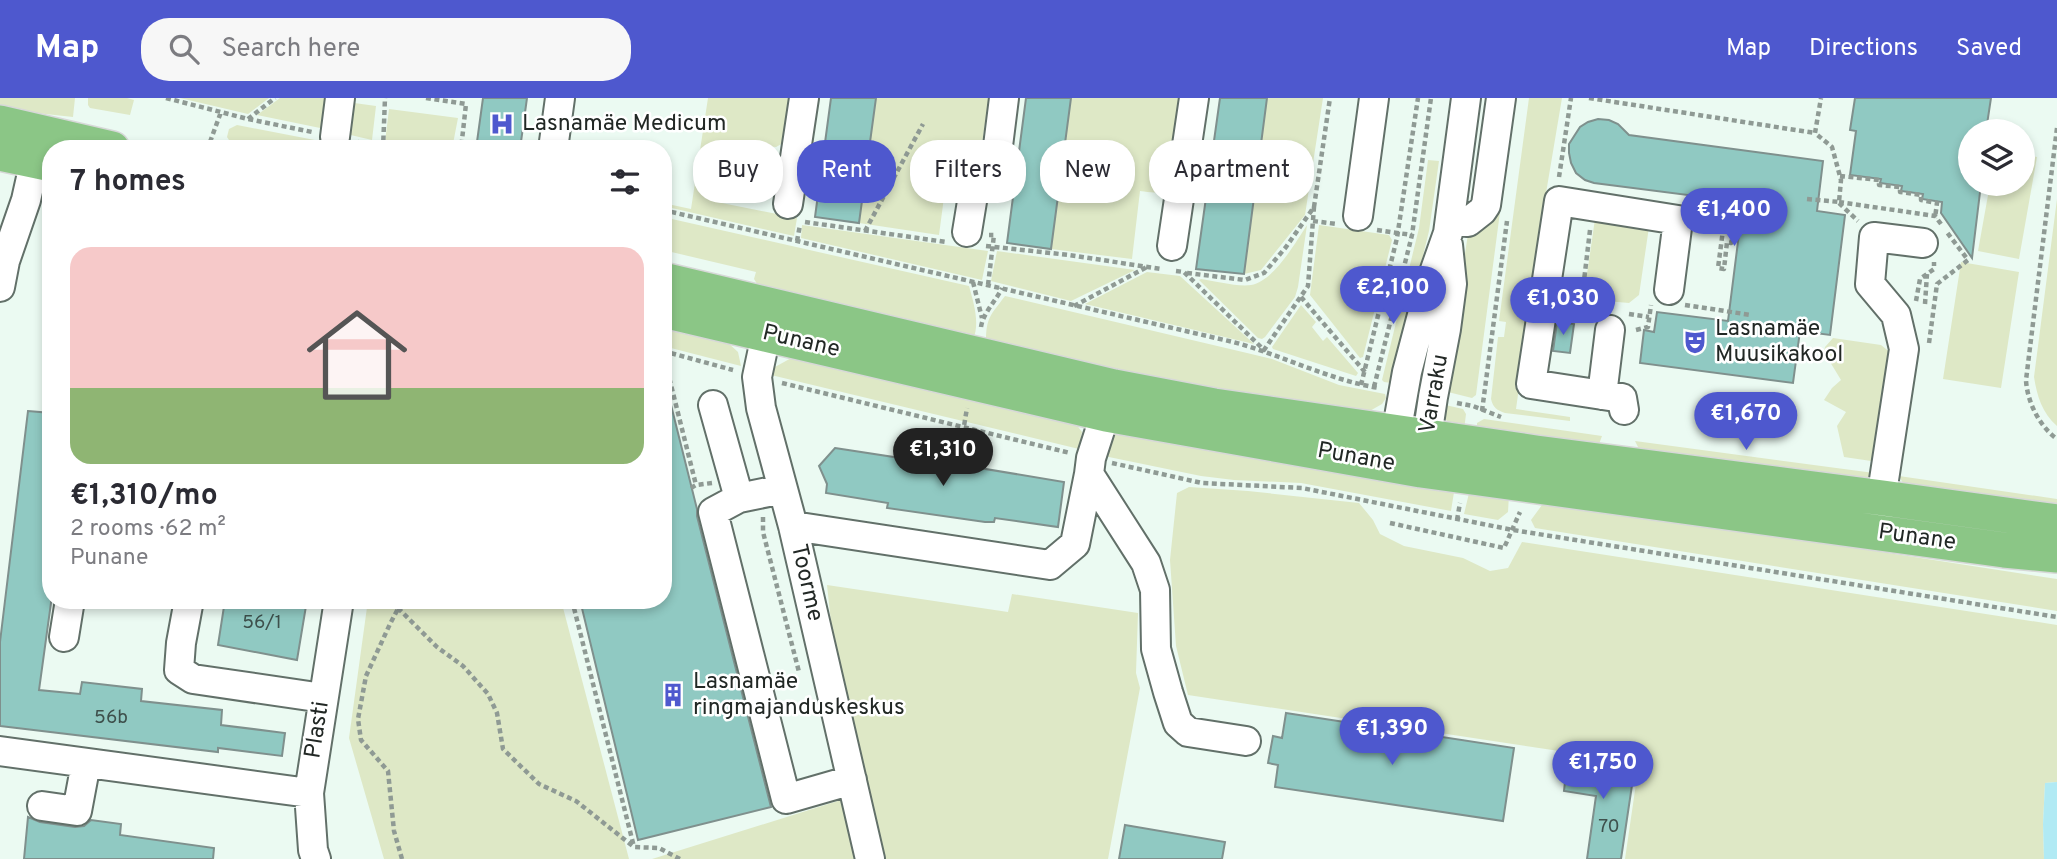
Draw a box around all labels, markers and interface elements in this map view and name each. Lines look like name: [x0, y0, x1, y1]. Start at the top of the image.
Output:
search box: [141, 18, 631, 81]
text: Map: [35, 28, 99, 70]
icon: search: [165, 30, 203, 68]
text: Search here: [221, 33, 360, 66]
text: Map: [1726, 34, 1771, 64]
text: Directions: [1809, 34, 1918, 64]
text: Saved: [1956, 34, 2022, 64]
hospital icon: Lasnamäe Medicum: [488, 110, 516, 138]
place label: Lasnamäe Medicum: [522, 110, 727, 139]
map controls: [1958, 119, 2035, 196]
button: layers: [1958, 119, 2035, 196]
chip: Buy: [693, 140, 783, 203]
chip: Rent: [797, 140, 896, 203]
chip: Filters: [910, 140, 1026, 203]
chip: New: [1040, 140, 1135, 203]
chip: Apartment: [1149, 140, 1314, 203]
icon: filters: [606, 163, 644, 201]
text: 7 homes: [70, 164, 186, 201]
pin: €1,400: [1677, 188, 1791, 248]
text: €1,400: [1697, 196, 1771, 225]
pin: €2,100: [1336, 266, 1450, 326]
text: €2,100: [1356, 274, 1430, 303]
pin: €1,030: [1506, 278, 1620, 337]
text: €1,030: [1526, 285, 1600, 314]
icon: home: [294, 292, 420, 418]
place label: Lasnamäe Muusikakool: [1715, 315, 1843, 370]
street label: Punane: [760, 319, 842, 365]
theatre icon: Lasnamäe Muusikakool: [1681, 328, 1709, 356]
street label: Varraku: [1414, 352, 1456, 436]
pin: €1,670: [1689, 392, 1803, 452]
text: €1,670: [1710, 400, 1782, 429]
pin: €1,310: [886, 428, 1000, 488]
text: €1,310: [909, 436, 977, 465]
street label: Punane: [1315, 437, 1397, 479]
text: €1,310/mo: [70, 478, 218, 515]
text: 2 rooms · 62 m²: [70, 515, 226, 544]
street label: Punane: [1876, 518, 1958, 558]
street label: Toorme: [783, 542, 829, 624]
text: Punane: [70, 544, 148, 573]
house number: 56/1: [242, 611, 282, 635]
place label: Lasnamäe ringmajanduskeskus: [693, 668, 905, 723]
building icon: Lasnamäe ringmajanduskeskus: [659, 681, 687, 709]
street label: Plasti: [299, 699, 337, 761]
house number: 56b: [94, 706, 128, 730]
pin: €1,390: [1335, 708, 1449, 767]
text: €1,390: [1356, 715, 1428, 744]
pin: €1,750: [1546, 742, 1660, 801]
text: €1,750: [1568, 749, 1638, 778]
house number: 70: [1598, 815, 1620, 839]

